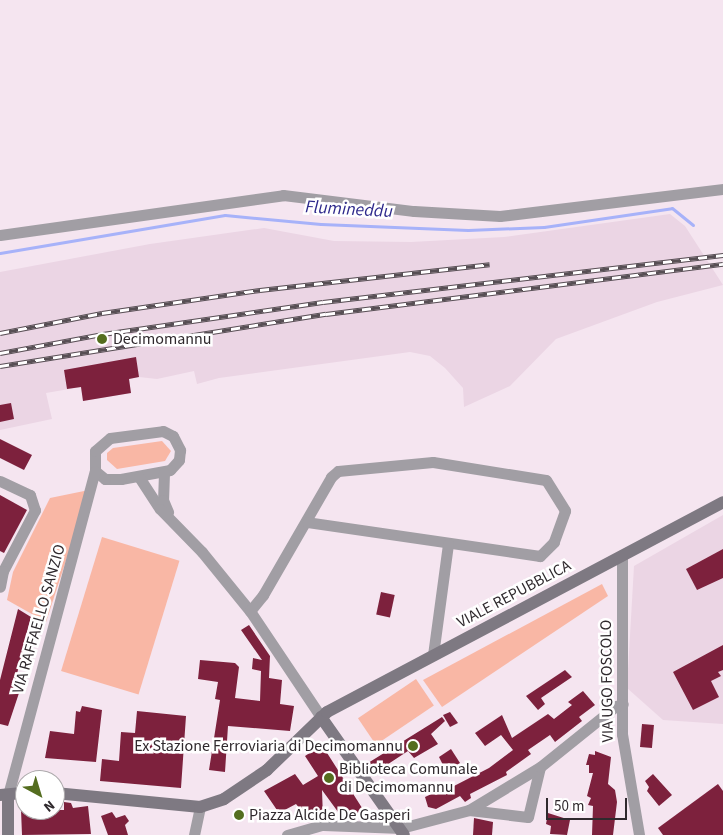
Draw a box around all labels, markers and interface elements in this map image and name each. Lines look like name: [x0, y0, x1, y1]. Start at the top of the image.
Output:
water label: Flumineddu: [305, 197, 393, 223]
place label: Decimomannu: [113, 329, 211, 349]
marker: Decimomannu: [95, 332, 109, 346]
street label: VIA RAFFAELLO SANZIO: [8, 542, 70, 696]
street label: VIALE REPUBBLICA: [454, 556, 574, 632]
street label: VIA UGO FOSCOLO: [596, 620, 618, 742]
place label: Ex Stazione Ferroviaria di Decimomannu: [134, 736, 403, 756]
marker: Ex Stazione Ferroviaria di Decimomannu: [407, 740, 419, 752]
place label: Biblioteca Comunale di Decimomannu: [339, 759, 478, 797]
north arrow: [15, 770, 65, 820]
marker: Biblioteca Comunale di Decimomannu: [323, 772, 335, 784]
scale bar: [548, 788, 629, 820]
text: N: [39, 795, 59, 817]
text: 50 m: [554, 796, 584, 817]
place label: Piazza Alcide De Gasperi: [249, 805, 410, 825]
marker: Piazza Alcide De Gasperi: [233, 809, 245, 821]

